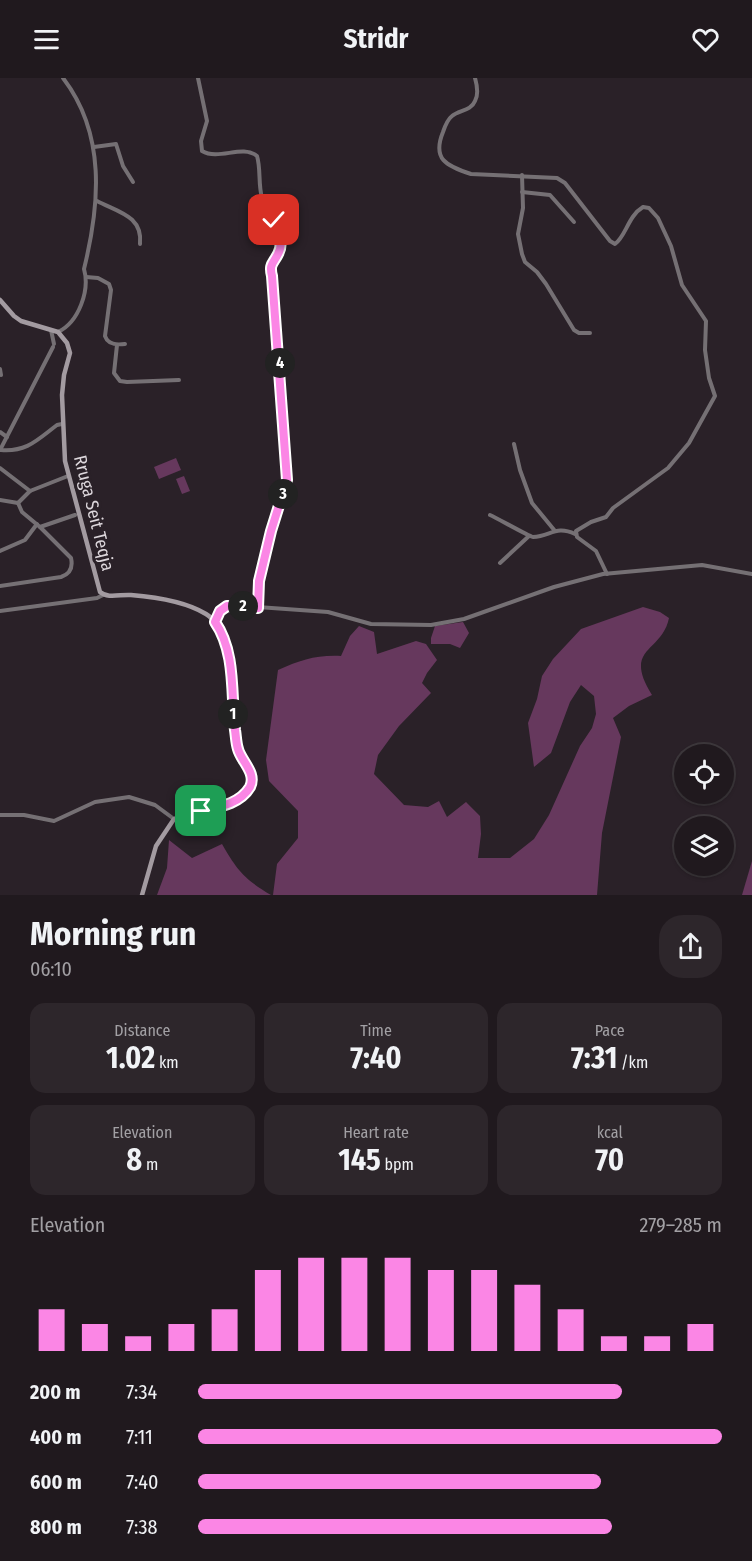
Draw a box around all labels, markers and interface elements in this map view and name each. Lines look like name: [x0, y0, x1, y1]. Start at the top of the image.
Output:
icon: menu: [30, 23, 63, 56]
text: Stridr: [344, 23, 409, 55]
icon: heart: [689, 23, 722, 56]
pin: [248, 194, 299, 245]
icon: check: [257, 203, 290, 236]
pin: 4: [265, 348, 295, 378]
text: 4: [276, 353, 284, 372]
street label: Rruga Seit Teqja: [69, 453, 119, 573]
pin: 3: [268, 479, 298, 509]
text: 3: [279, 484, 287, 503]
pin: 2: [228, 591, 258, 621]
text: 2: [239, 596, 247, 615]
pin: 1: [218, 699, 248, 729]
text: 1: [230, 704, 236, 723]
map controls: [674, 744, 734, 876]
button: locate: [674, 744, 734, 804]
pin: [175, 785, 226, 836]
icon: arrive: [184, 794, 217, 827]
button: layers: [674, 816, 734, 876]
text: Morning run: [30, 914, 196, 954]
button: share: [659, 915, 722, 978]
text: 06:10: [30, 957, 72, 981]
text: Distance: [114, 1021, 170, 1040]
text: Time: [360, 1021, 392, 1040]
text: Pace: [595, 1021, 625, 1040]
text: 1.02: [106, 1040, 155, 1076]
text: 7:40: [350, 1040, 402, 1076]
text: 7:31: [571, 1040, 617, 1076]
text: km: [155, 1053, 179, 1072]
text: /km: [617, 1053, 648, 1072]
text: Elevation: [112, 1123, 172, 1142]
text: Heart rate: [343, 1123, 409, 1142]
text: kcal: [597, 1123, 623, 1142]
text: 8: [126, 1142, 142, 1178]
text: 145: [338, 1142, 381, 1178]
text: 70: [595, 1142, 624, 1178]
text: m: [142, 1155, 158, 1174]
text: bpm: [381, 1155, 414, 1174]
text: Elevation: [30, 1213, 105, 1237]
text: 279–285 m: [639, 1213, 722, 1237]
text: 200 m: [30, 1380, 81, 1404]
text: 7:34: [126, 1380, 157, 1404]
text: 400 m: [30, 1425, 82, 1449]
text: 7:11: [126, 1425, 153, 1449]
text: 600 m: [30, 1470, 82, 1494]
text: 7:40: [126, 1470, 158, 1494]
text: 800 m: [30, 1515, 82, 1539]
text: 7:38: [126, 1515, 158, 1539]

